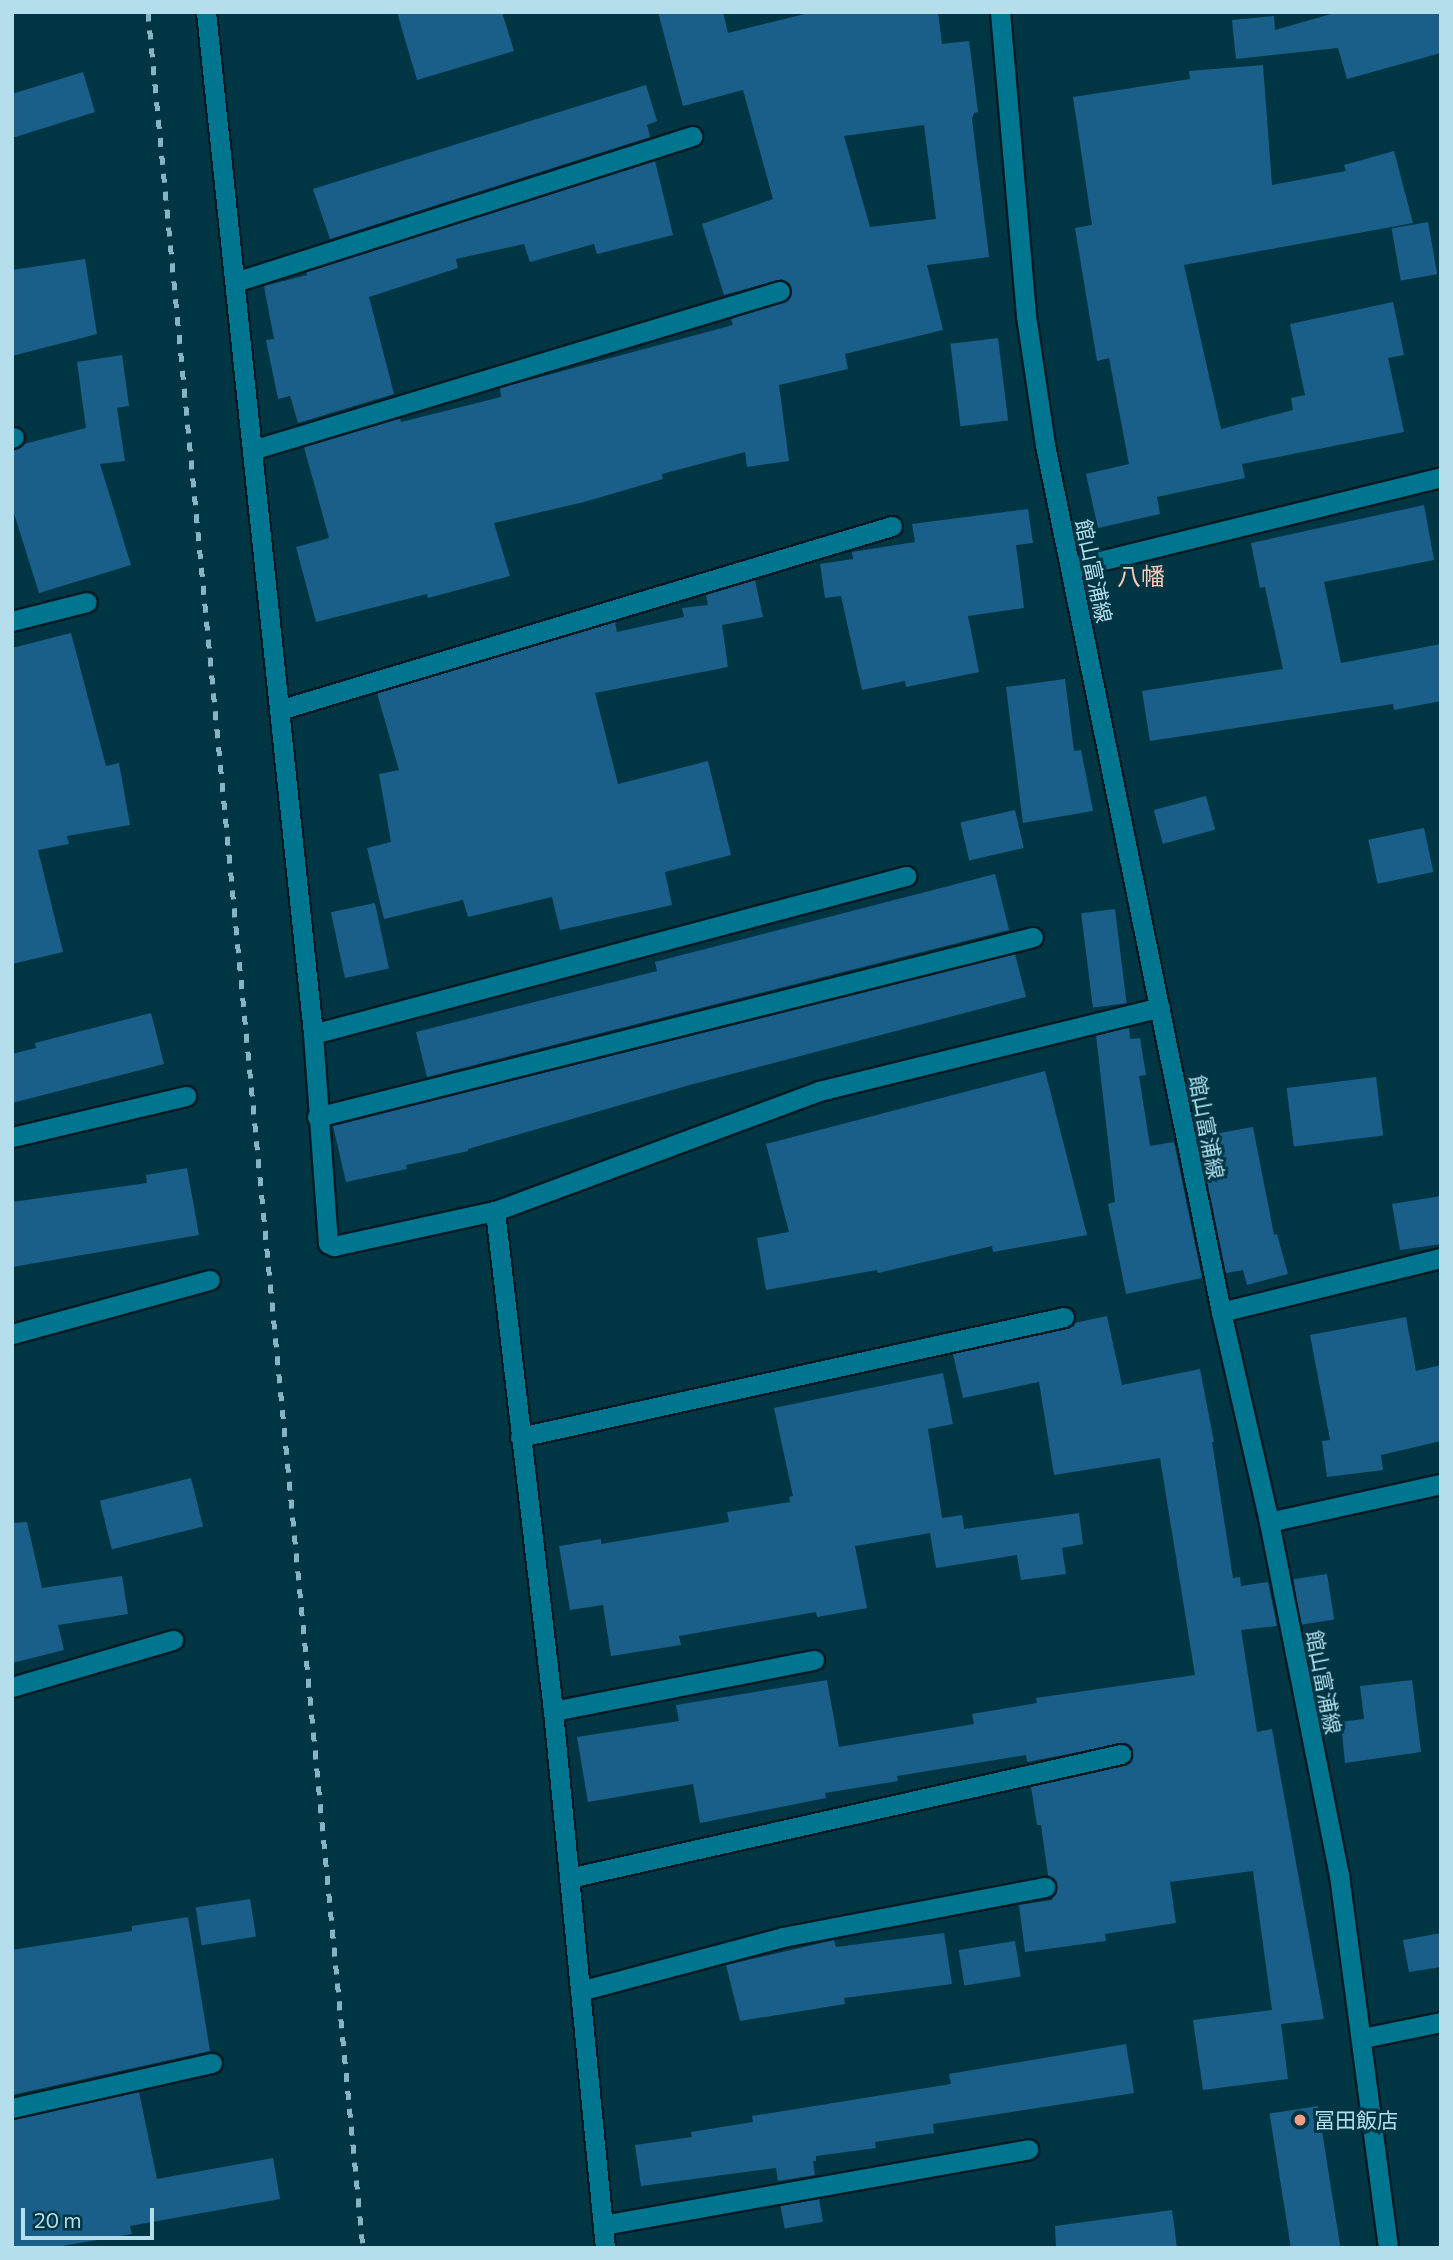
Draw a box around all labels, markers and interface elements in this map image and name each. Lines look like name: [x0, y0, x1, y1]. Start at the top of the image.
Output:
street label: 館山富浦線: [1071, 517, 1117, 625]
district label: 八幡: [1117, 562, 1165, 590]
street label: 館山富浦線: [1185, 1073, 1229, 1181]
street label: 館山富浦線: [1302, 1628, 1346, 1736]
place label: 冨田飯店: [1314, 2107, 1398, 2133]
marker: 冨田飯店: [1292, 2112, 1308, 2128]
scale bar: [24, 2194, 158, 2238]
text: 20 m: [34, 2207, 82, 2232]

